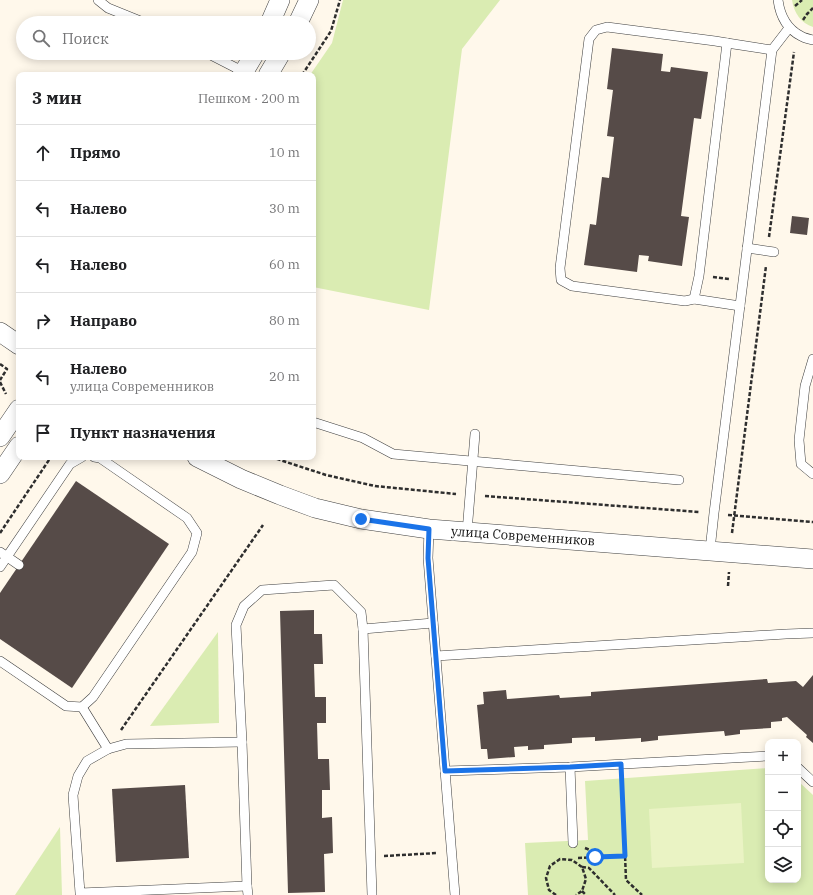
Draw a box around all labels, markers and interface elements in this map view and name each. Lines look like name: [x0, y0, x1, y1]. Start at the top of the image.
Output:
search box: [16, 16, 316, 60]
icon: search: [30, 27, 52, 49]
text: Поиск: [62, 29, 109, 48]
text: 3 мин: [32, 87, 82, 109]
text: Пешком · 200 m: [198, 90, 300, 107]
icon: ahead: [32, 142, 54, 164]
text: Прямо: [70, 143, 121, 162]
text: 10 m: [269, 144, 300, 161]
icon: left: [32, 198, 54, 220]
text: Налево: [70, 199, 127, 218]
text: 30 m: [269, 200, 300, 217]
icon: left: [32, 254, 54, 276]
text: Налево: [70, 255, 127, 274]
text: 60 m: [269, 256, 300, 273]
icon: right: [32, 310, 54, 332]
text: Направо: [70, 311, 137, 330]
text: 80 m: [269, 312, 300, 329]
text: Налево: [70, 359, 127, 378]
icon: left: [32, 366, 54, 388]
text: 20 m: [269, 368, 300, 385]
text: улица Современников: [70, 378, 214, 395]
icon: arrive: [32, 422, 54, 444]
text: Пункт назначения: [70, 423, 216, 442]
route end: [352, 510, 370, 528]
street label: улица Современников: [451, 522, 595, 550]
map controls: [765, 739, 801, 883]
button: +: [765, 739, 801, 775]
button: −: [765, 775, 801, 811]
button: locate: [765, 811, 801, 847]
button: layers: [765, 847, 801, 883]
route start: [586, 848, 604, 866]

